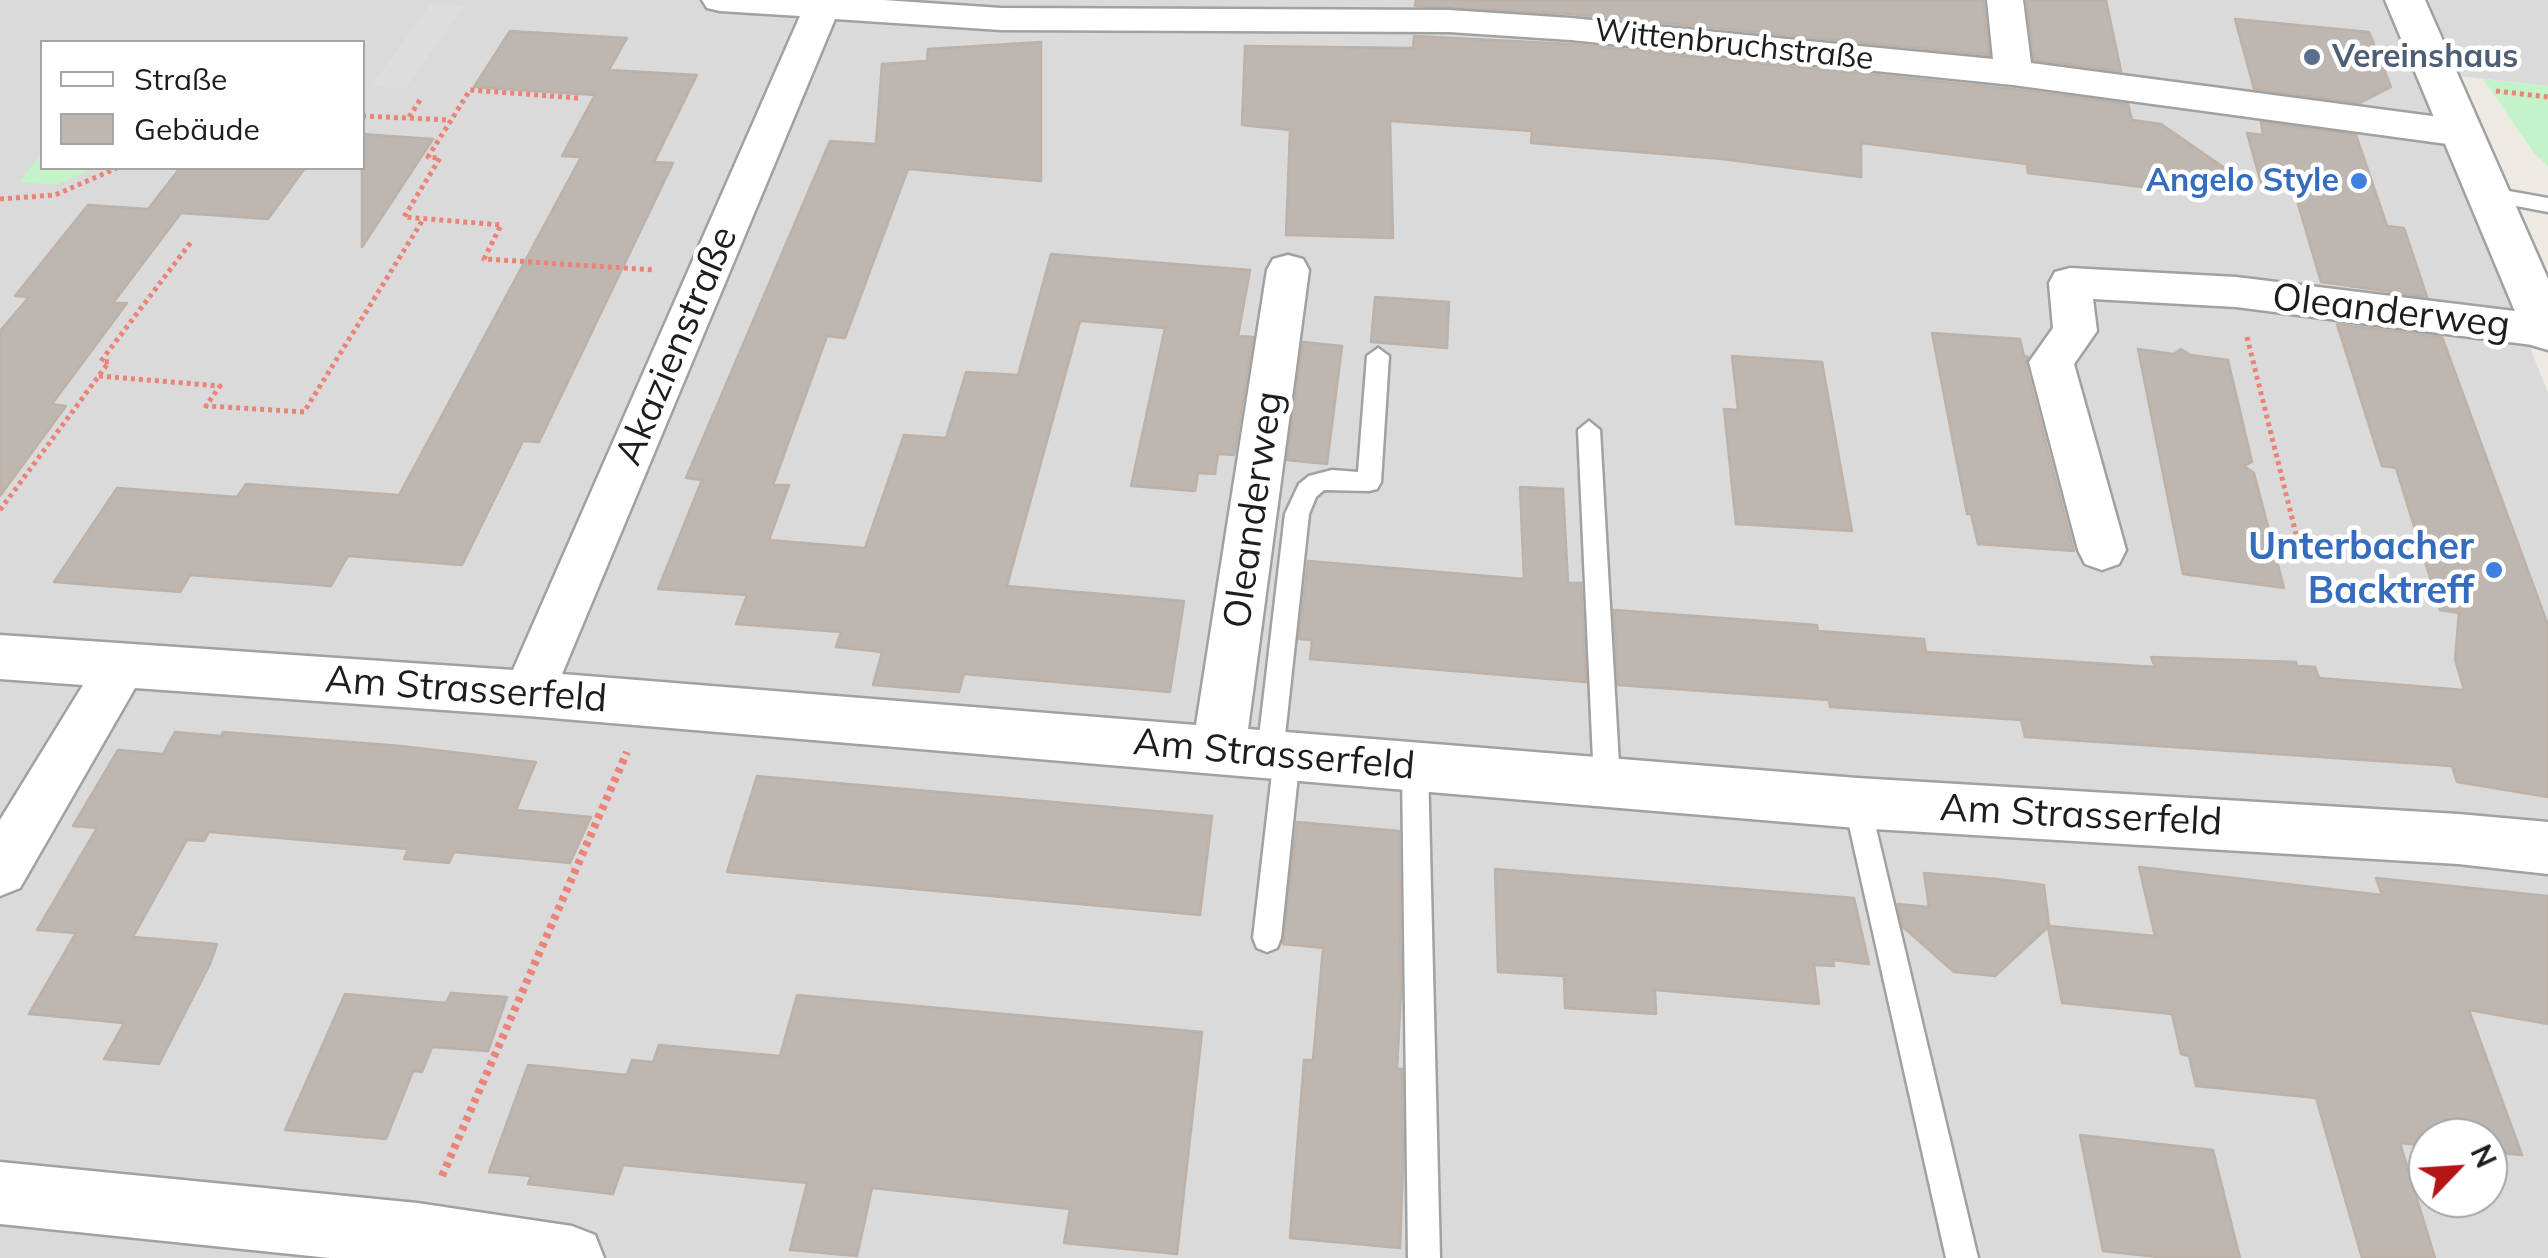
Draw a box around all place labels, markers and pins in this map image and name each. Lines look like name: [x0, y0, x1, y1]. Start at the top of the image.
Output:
place label: Vereinshaus: [2332, 38, 2518, 76]
marker: Vereinshaus: [2301, 46, 2323, 68]
place label: Angelo Style: [2146, 162, 2339, 200]
marker: Angelo Style: [2348, 170, 2370, 192]
place label: Unterbacher Backtreff: [2248, 525, 2474, 614]
marker: Unterbacher Backtreff: [2483, 559, 2505, 581]

